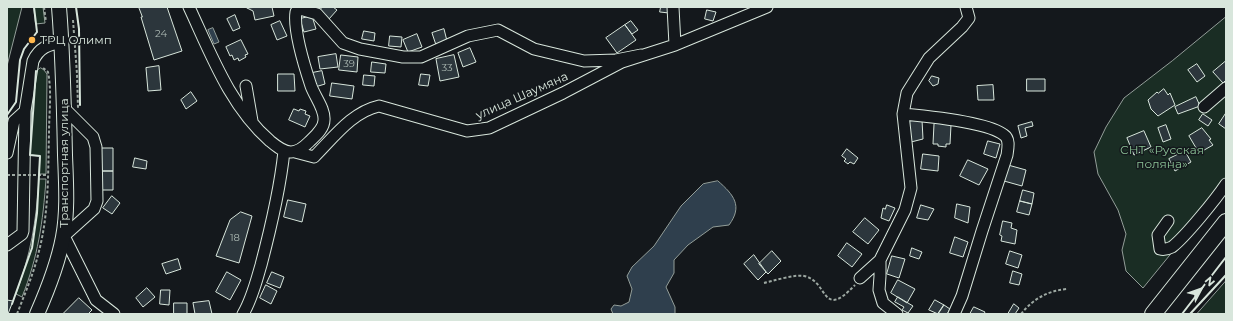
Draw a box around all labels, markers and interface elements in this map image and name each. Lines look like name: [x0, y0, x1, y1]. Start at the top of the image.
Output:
house number: 24: [155, 28, 167, 40]
place label: ТРЦ Олимп: [40, 33, 112, 47]
marker: ТРЦ Олимп: [27, 35, 37, 45]
house number: 39: [343, 58, 355, 70]
house number: 33: [441, 62, 453, 74]
street label: улица Шаумяна: [474, 69, 570, 123]
street label: Транспортная улица: [57, 98, 71, 228]
park label: СНТ «Русская поляна»: [1120, 143, 1204, 171]
house number: 18: [230, 232, 240, 244]
north arrow: [1181, 269, 1221, 309]
text: N: [1202, 273, 1218, 289]

